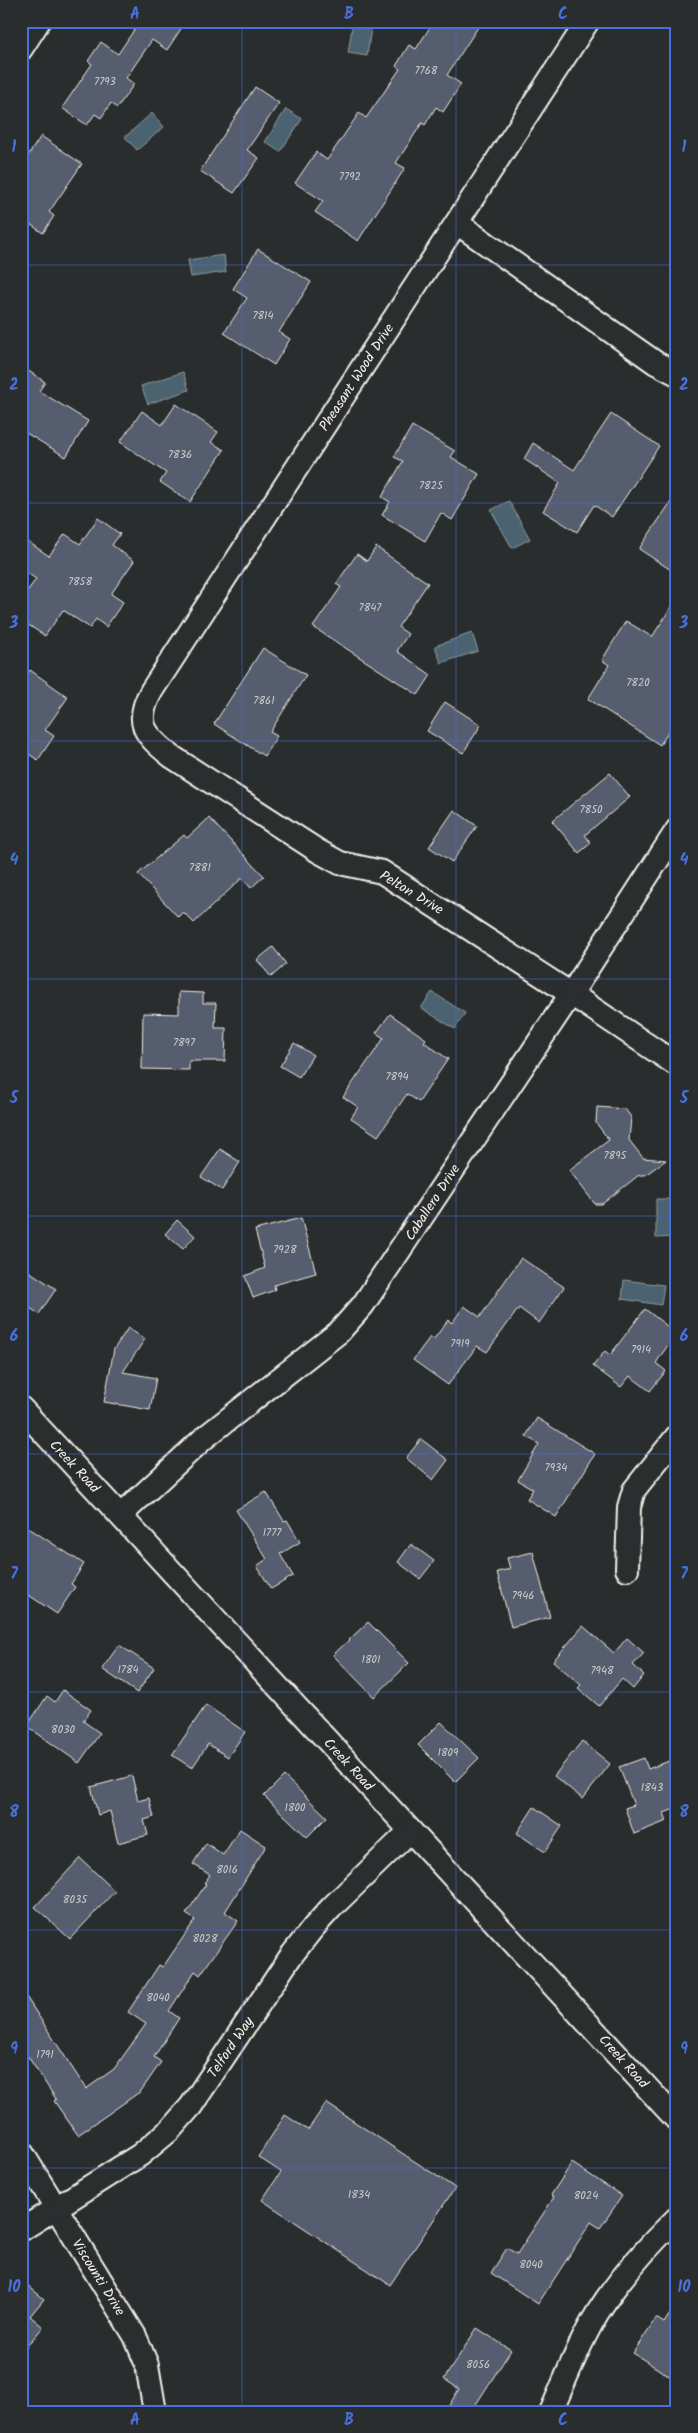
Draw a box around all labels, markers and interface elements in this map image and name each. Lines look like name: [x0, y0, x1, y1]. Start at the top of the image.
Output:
text: A: [130, 2, 140, 27]
text: B: [344, 2, 354, 27]
text: C: [558, 2, 568, 27]
house number: 7768: [415, 62, 438, 80]
house number: 7793: [94, 73, 116, 91]
text: 1: [12, 135, 17, 160]
text: 1: [682, 135, 687, 160]
house number: 7792: [339, 168, 361, 186]
house number: 7814: [252, 307, 274, 325]
street label: Pheasant Wood Drive: [314, 319, 400, 436]
text: 2: [9, 373, 19, 398]
text: 2: [679, 373, 689, 398]
house number: 7836: [168, 446, 192, 464]
house number: 7825: [419, 477, 444, 495]
house number: 7858: [68, 573, 92, 591]
house number: 7847: [359, 599, 382, 617]
text: 3: [9, 611, 19, 636]
text: 3: [679, 611, 689, 636]
house number: 7820: [626, 674, 650, 692]
house number: 7861: [253, 692, 275, 710]
house number: 7850: [579, 801, 603, 819]
text: 4: [10, 848, 19, 873]
text: 4: [680, 848, 689, 873]
house number: 7881: [189, 859, 211, 877]
street label: Pelton Drive: [375, 865, 448, 921]
house number: 7897: [173, 1034, 196, 1052]
house number: 7894: [385, 1068, 409, 1086]
text: 5: [9, 1086, 20, 1111]
text: 5: [679, 1086, 690, 1111]
house number: 7895: [604, 1147, 628, 1165]
street label: Caballero Drive: [400, 1159, 466, 1245]
house number: 7928: [273, 1241, 297, 1259]
text: 6: [10, 1324, 19, 1349]
text: 6: [680, 1324, 689, 1349]
house number: 7919: [450, 1335, 470, 1353]
house number: 7914: [631, 1341, 651, 1359]
street label: Creek Road: [44, 1435, 105, 1499]
house number: 7934: [545, 1459, 567, 1477]
house number: 1777: [263, 1524, 282, 1542]
text: 7: [10, 1562, 18, 1587]
text: 7: [680, 1562, 688, 1587]
house number: 7946: [512, 1587, 534, 1605]
house number: 1801: [361, 1651, 381, 1669]
house number: 1784: [117, 1661, 139, 1679]
house number: 7948: [590, 1662, 614, 1680]
house number: 8030: [51, 1721, 75, 1739]
street label: Creek Road: [318, 1733, 379, 1797]
house number: 1809: [438, 1744, 459, 1762]
house number: 1843: [641, 1779, 663, 1797]
house number: 1800: [284, 1799, 306, 1817]
text: 8: [9, 1800, 19, 1825]
text: 8: [679, 1800, 689, 1825]
house number: 8016: [216, 1861, 238, 1879]
house number: 8035: [63, 1891, 88, 1909]
house number: 8028: [192, 1930, 218, 1948]
house number: 8040: [146, 1989, 170, 2007]
street label: Telford Way: [202, 2012, 260, 2083]
street label: Creek Road: [593, 2030, 654, 2094]
text: 9: [10, 2037, 18, 2062]
text: 9: [680, 2037, 688, 2062]
house number: 1791: [36, 2046, 54, 2064]
house number: 1834: [348, 2186, 370, 2204]
house number: 8024: [574, 2187, 598, 2205]
street label: Viscounti Drive: [66, 2235, 131, 2321]
house number: 8040: [519, 2256, 543, 2274]
text: 10: [7, 2275, 21, 2300]
text: 10: [677, 2275, 691, 2300]
house number: 8056: [466, 2356, 490, 2374]
text: A: [130, 2408, 140, 2433]
text: B: [344, 2408, 354, 2433]
text: C: [558, 2408, 568, 2433]

